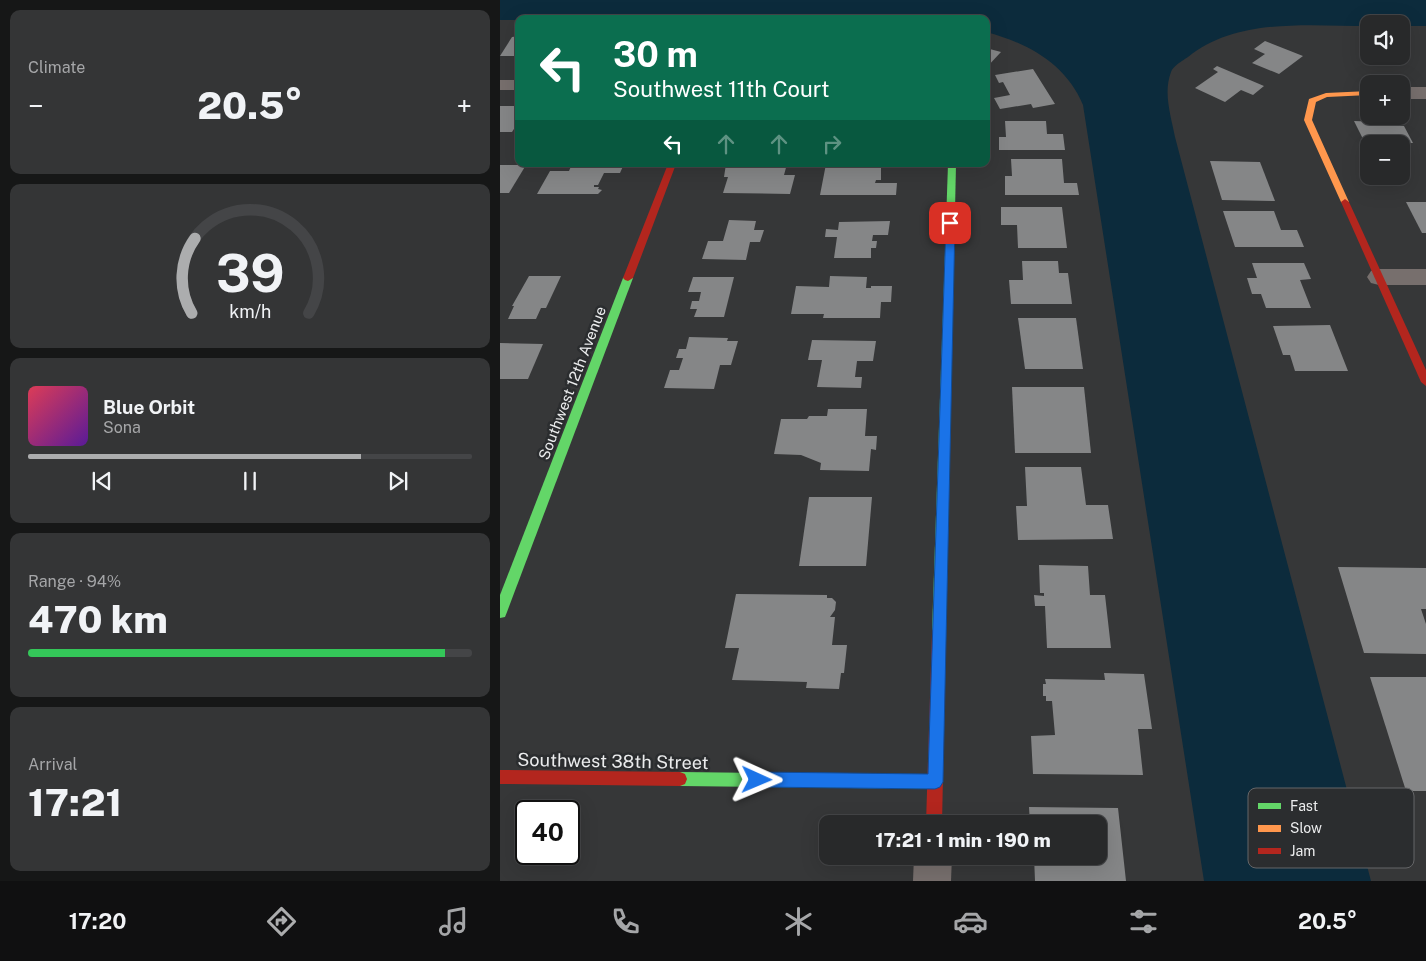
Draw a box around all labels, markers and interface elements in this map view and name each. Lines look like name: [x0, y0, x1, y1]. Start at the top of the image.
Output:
map controls: [1360, 15, 1410, 185]
button: sound: [1360, 15, 1410, 65]
text: 30 m: [613, 34, 698, 75]
icon: left: [530, 35, 595, 100]
text: Climate: [28, 58, 85, 77]
button: +: [1360, 75, 1410, 125]
text: Southwest 11th Court: [613, 76, 830, 102]
text: 20.5°: [197, 83, 303, 128]
text: −: [28, 89, 44, 122]
text: +: [456, 89, 472, 122]
icon: left: [659, 130, 687, 158]
icon: ahead: [712, 130, 740, 158]
icon: ahead: [765, 130, 793, 158]
icon: right: [818, 130, 846, 158]
button: −: [1360, 135, 1410, 185]
pin: [929, 202, 971, 244]
icon: arrive: [936, 209, 964, 237]
text: 39: [216, 243, 284, 304]
text: km/h: [229, 301, 271, 322]
street label: Southwest 12th Avenue: [535, 304, 609, 462]
text: Blue Orbit: [103, 396, 195, 418]
text: Sona: [103, 418, 141, 437]
icon: previous: [88, 467, 116, 495]
icon: pause: [236, 467, 264, 495]
icon: next: [384, 467, 412, 495]
text: Range · 94%: [28, 572, 121, 591]
text: 470 km: [28, 597, 168, 642]
street label: Southwest 38th Street: [517, 749, 709, 773]
position arrow: [730, 753, 782, 805]
text: Arrival: [28, 755, 77, 774]
text: 17:21: [28, 780, 122, 825]
legend: [1248, 788, 1414, 868]
text: Fast: [1290, 798, 1318, 814]
speed limit sign: 40: [515, 800, 580, 865]
text: Slow: [1290, 820, 1322, 836]
text: 17:21 · 1 min · 190 m: [875, 829, 1051, 851]
text: Jam: [1290, 843, 1315, 859]
icon: directions: [264, 904, 299, 939]
icon: music: [436, 904, 471, 939]
icon: phone: [608, 904, 643, 939]
icon: climate: [781, 904, 816, 939]
icon: car: [953, 904, 988, 939]
icon: filters: [1126, 904, 1161, 939]
text: 17:20: [69, 908, 126, 934]
text: 20.5°: [1298, 908, 1357, 934]

